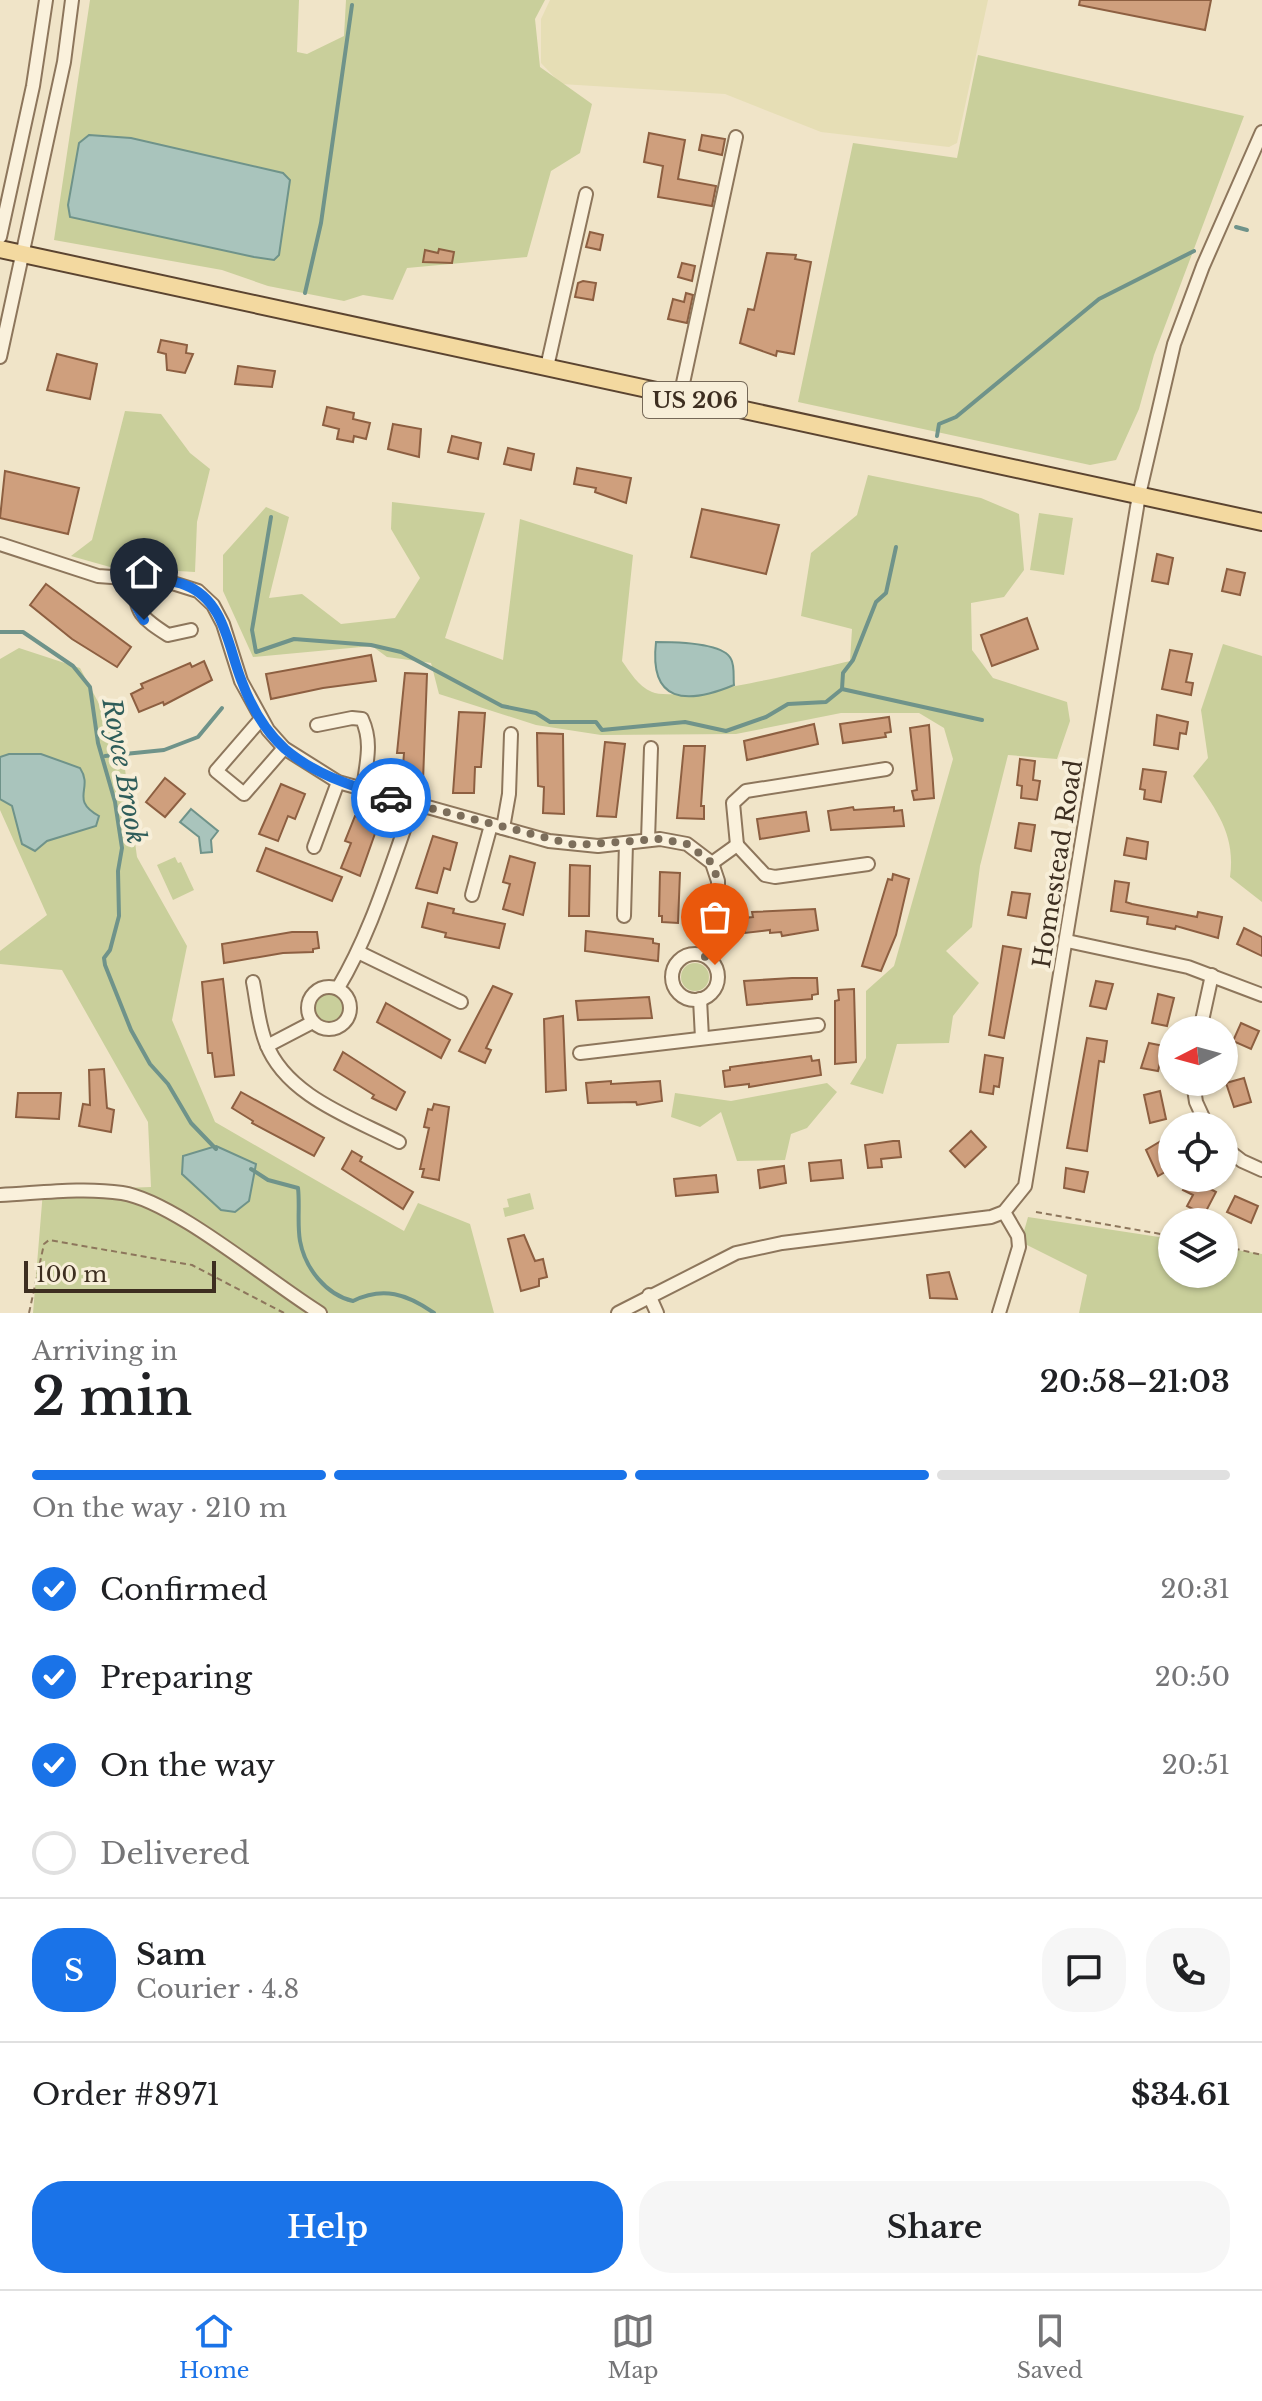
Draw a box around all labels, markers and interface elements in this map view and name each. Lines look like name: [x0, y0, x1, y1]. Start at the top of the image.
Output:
road number: US 206: [643, 382, 747, 418]
pin: [110, 538, 178, 620]
icon: home: [122, 550, 166, 594]
water label: Royce Brook: [95, 695, 153, 846]
courier: [351, 758, 431, 838]
street label: Homestead Road: [1027, 758, 1088, 970]
icon: car: [369, 776, 413, 820]
pin: [681, 883, 749, 965]
icon: bag: [693, 895, 737, 939]
north arrow: [1158, 1016, 1238, 1096]
map controls: [1158, 1016, 1238, 1288]
button: locate: [1158, 1112, 1238, 1192]
button: layers: [1158, 1208, 1238, 1288]
scale bar: [24, 1257, 216, 1293]
text: 100 m: [36, 1261, 107, 1288]
text: Arriving in: [32, 1335, 178, 1367]
text: 20:58–21:03: [1040, 1363, 1230, 1400]
text: 2 min: [32, 1365, 192, 1429]
text: On the way · 210 m: [32, 1492, 287, 1524]
icon: check: [32, 1567, 76, 1611]
text: Confirmed: [100, 1571, 268, 1608]
text: 20:31: [1160, 1573, 1230, 1605]
icon: check: [32, 1655, 76, 1699]
text: Preparing: [100, 1659, 252, 1696]
text: 20:50: [1155, 1661, 1230, 1693]
icon: check: [32, 1743, 76, 1787]
text: On the way: [100, 1747, 275, 1784]
text: 20:51: [1162, 1749, 1230, 1781]
text: Delivered: [100, 1835, 250, 1872]
button: chat: [1042, 1928, 1126, 2012]
button: phone: [1146, 1928, 1230, 2012]
text: Sam: [136, 1936, 206, 1973]
text: S: [64, 1952, 84, 1989]
text: Courier · 4.8: [136, 1973, 299, 2005]
text: Order #8971: [32, 2076, 220, 2113]
text: $34.61: [1131, 2076, 1230, 2113]
button: Help: [32, 2181, 623, 2273]
button: Share: [639, 2181, 1230, 2273]
tab: Home: [179, 2309, 249, 2384]
tab: Map: [607, 2309, 659, 2384]
tab: Saved: [1017, 2309, 1083, 2384]

